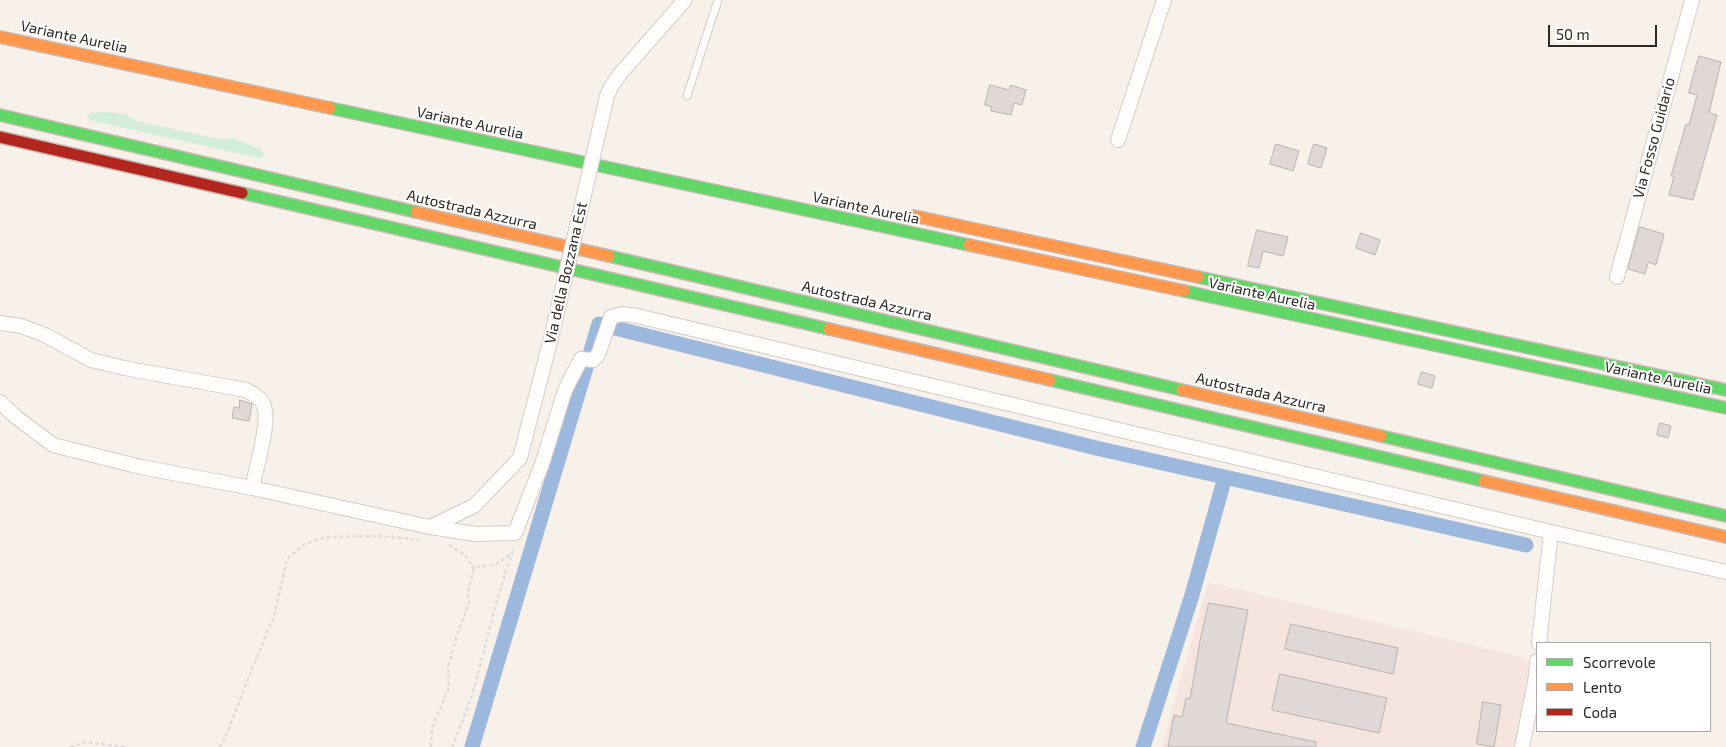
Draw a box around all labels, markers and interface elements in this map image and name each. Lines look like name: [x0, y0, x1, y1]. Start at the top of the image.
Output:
scale bar: [1551, 15, 1660, 47]
street label: Variante Aurelia: [19, 17, 129, 57]
text: 50 m: [1556, 25, 1590, 43]
street label: Via Fosso Guidario: [1629, 75, 1679, 201]
street label: Variante Aurelia: [415, 103, 525, 143]
street label: Autostrada Azzurra: [405, 186, 539, 234]
street label: Variante Aurelia: [811, 188, 921, 228]
street label: Via della Bozzana Est: [541, 200, 591, 346]
street label: Variante Aurelia: [1207, 274, 1317, 314]
street label: Autostrada Azzurra: [800, 277, 934, 325]
street label: Variante Aurelia: [1603, 358, 1713, 398]
street label: Autostrada Azzurra: [1194, 369, 1328, 417]
legend: [1536, 642, 1711, 732]
text: Scorrevole: [1583, 653, 1656, 671]
text: Lento: [1583, 678, 1622, 696]
text: Coda: [1583, 703, 1617, 721]

